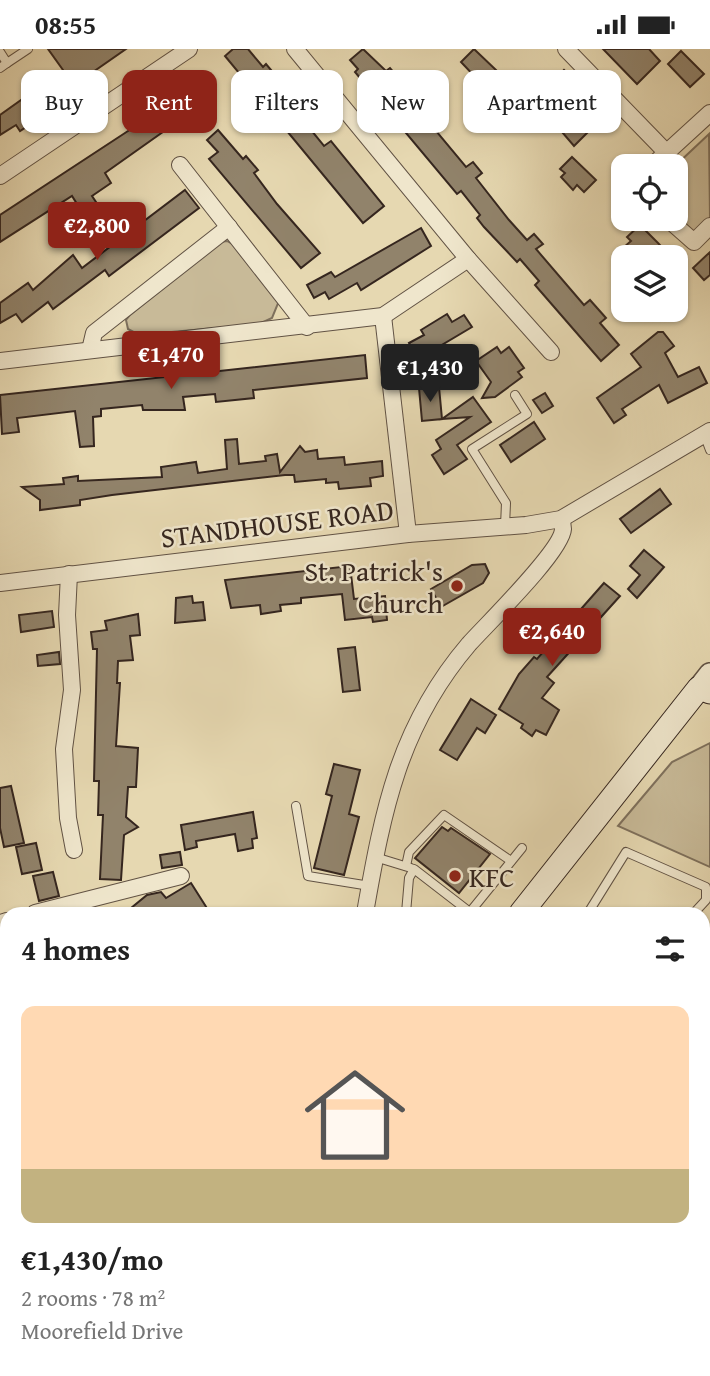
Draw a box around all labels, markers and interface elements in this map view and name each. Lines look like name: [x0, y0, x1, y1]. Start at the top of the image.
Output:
text: 08:55: [35, 5, 96, 44]
chip: Buy: [21, 70, 108, 133]
chip: Rent: [122, 70, 217, 133]
chip: Filters: [231, 70, 343, 133]
chip: New: [357, 70, 449, 133]
chip: Apartment: [463, 70, 621, 133]
map controls: [611, 154, 688, 322]
button: locate: [611, 154, 688, 231]
pin: €2,800: [40, 203, 154, 262]
text: €2,800: [64, 208, 130, 241]
button: layers: [611, 245, 688, 322]
pin: €1,470: [114, 331, 228, 391]
text: €1,470: [138, 337, 204, 370]
pin: €1,430: [373, 345, 487, 404]
text: €1,430: [397, 350, 463, 383]
street label: STANDHOUSE ROAD: [158, 488, 396, 558]
place label: St. Patrick's Church: [304, 550, 443, 623]
marker: St. Patrick's Church: [449, 578, 465, 594]
pin: €2,640: [495, 609, 609, 668]
text: €2,640: [519, 614, 585, 647]
place label: KFC: [469, 856, 514, 897]
marker: KFC: [447, 868, 463, 884]
text: 4 homes: [21, 927, 130, 971]
icon: filters: [651, 930, 689, 968]
icon: home: [292, 1052, 418, 1178]
text: €1,430/mo: [21, 1237, 163, 1281]
text: 2 rooms · 78 m²: [21, 1281, 165, 1314]
text: Moorefield Drive: [21, 1314, 183, 1347]

